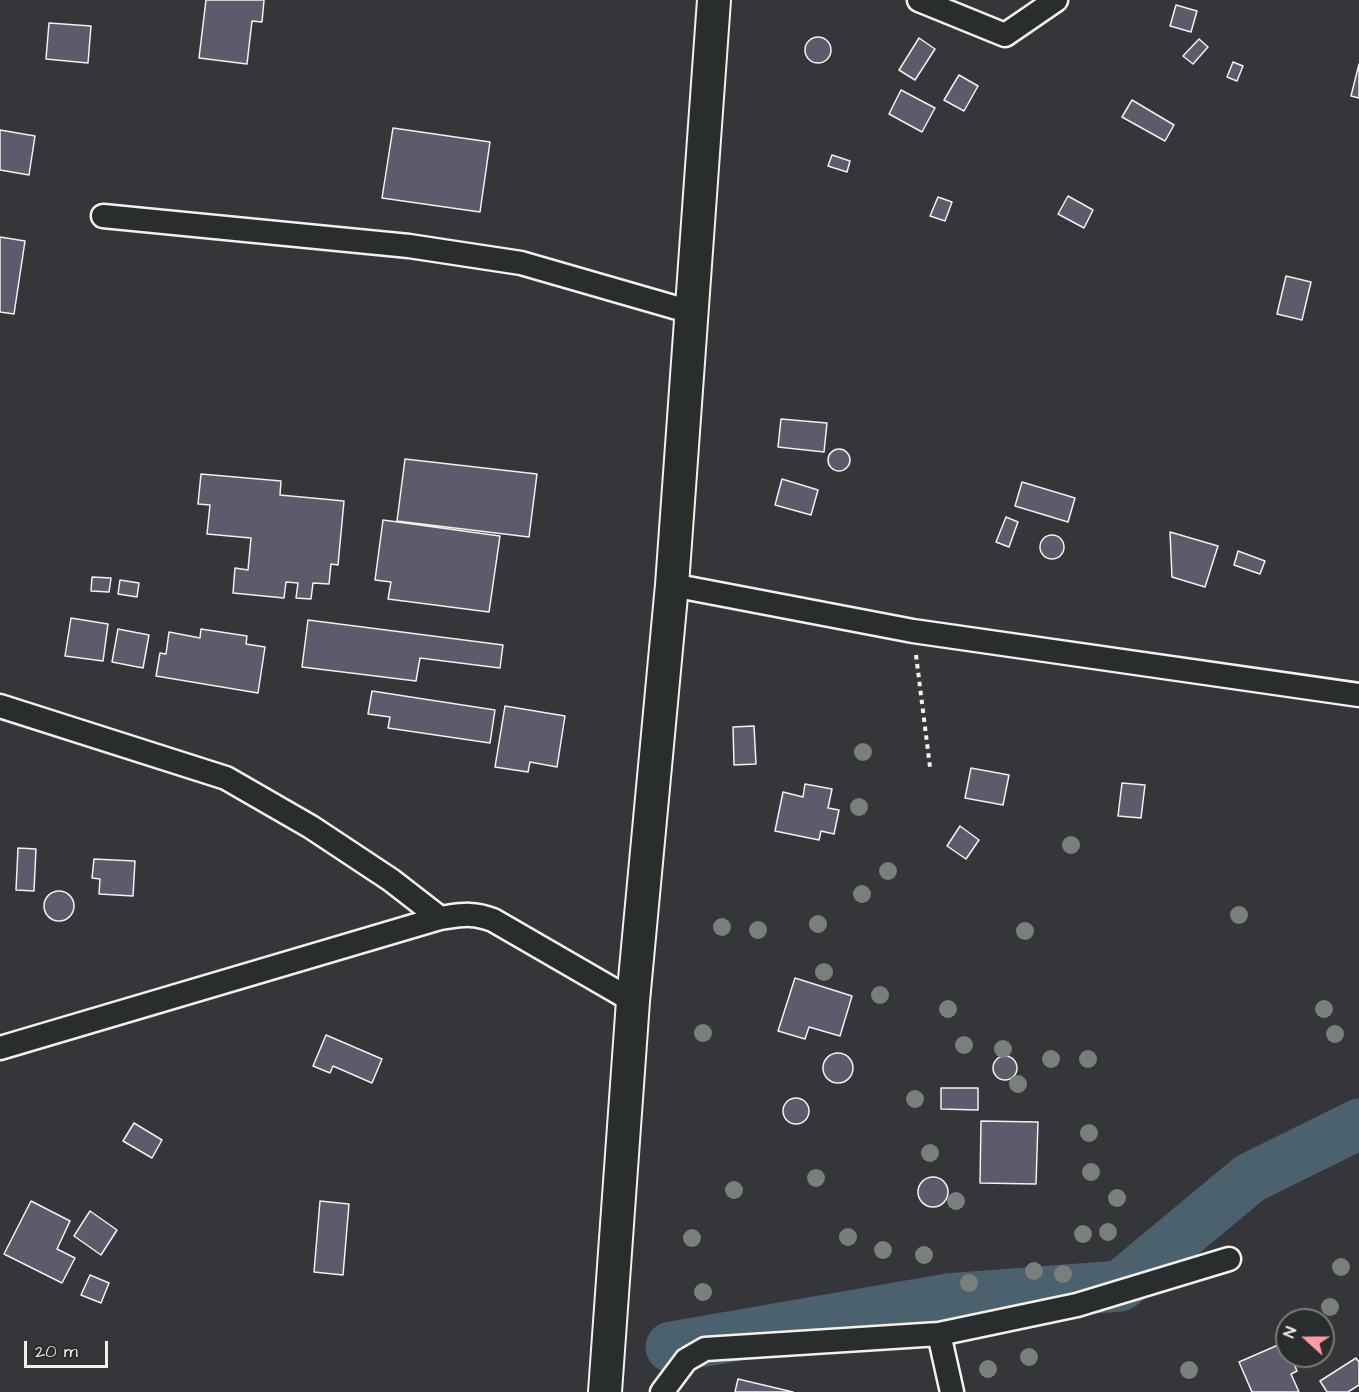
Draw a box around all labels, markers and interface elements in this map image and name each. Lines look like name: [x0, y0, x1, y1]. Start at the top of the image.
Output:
north arrow: [1275, 1308, 1335, 1368]
text: N: [1278, 1324, 1302, 1341]
scale bar: [27, 1329, 111, 1367]
text: 20 m: [35, 1339, 78, 1364]

